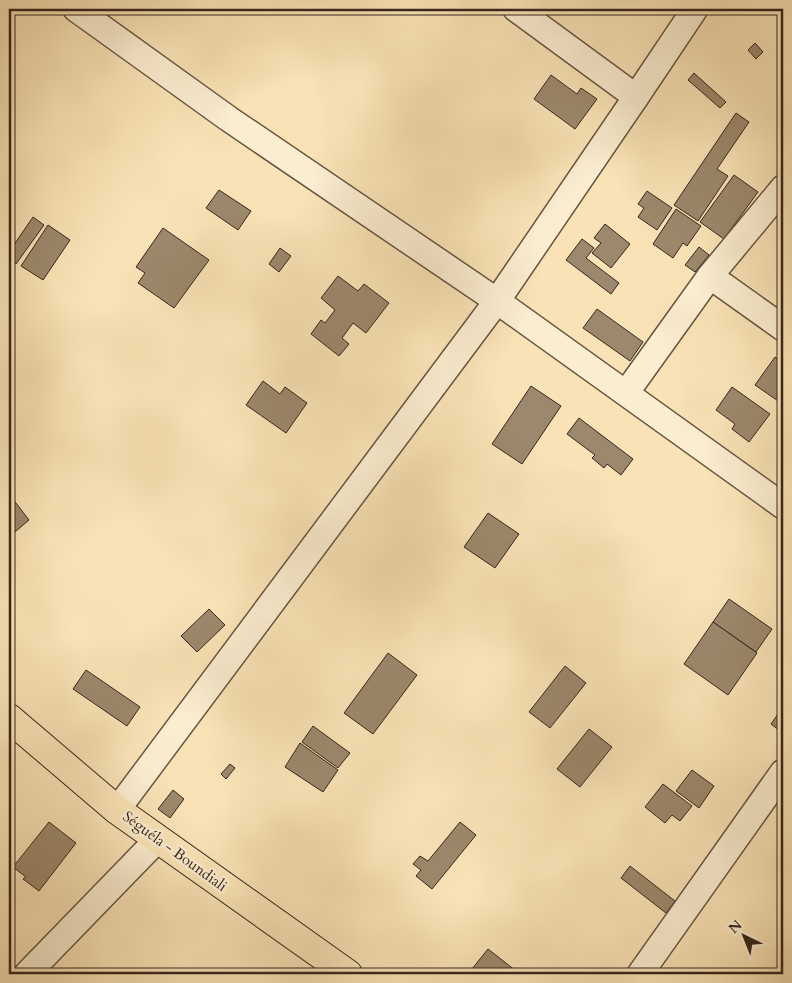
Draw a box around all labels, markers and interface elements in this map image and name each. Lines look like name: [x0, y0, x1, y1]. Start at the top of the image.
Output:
street label: Séguéla - Boundiali: [119, 806, 231, 896]
north arrow: [720, 910, 770, 960]
text: N: [725, 916, 746, 938]

